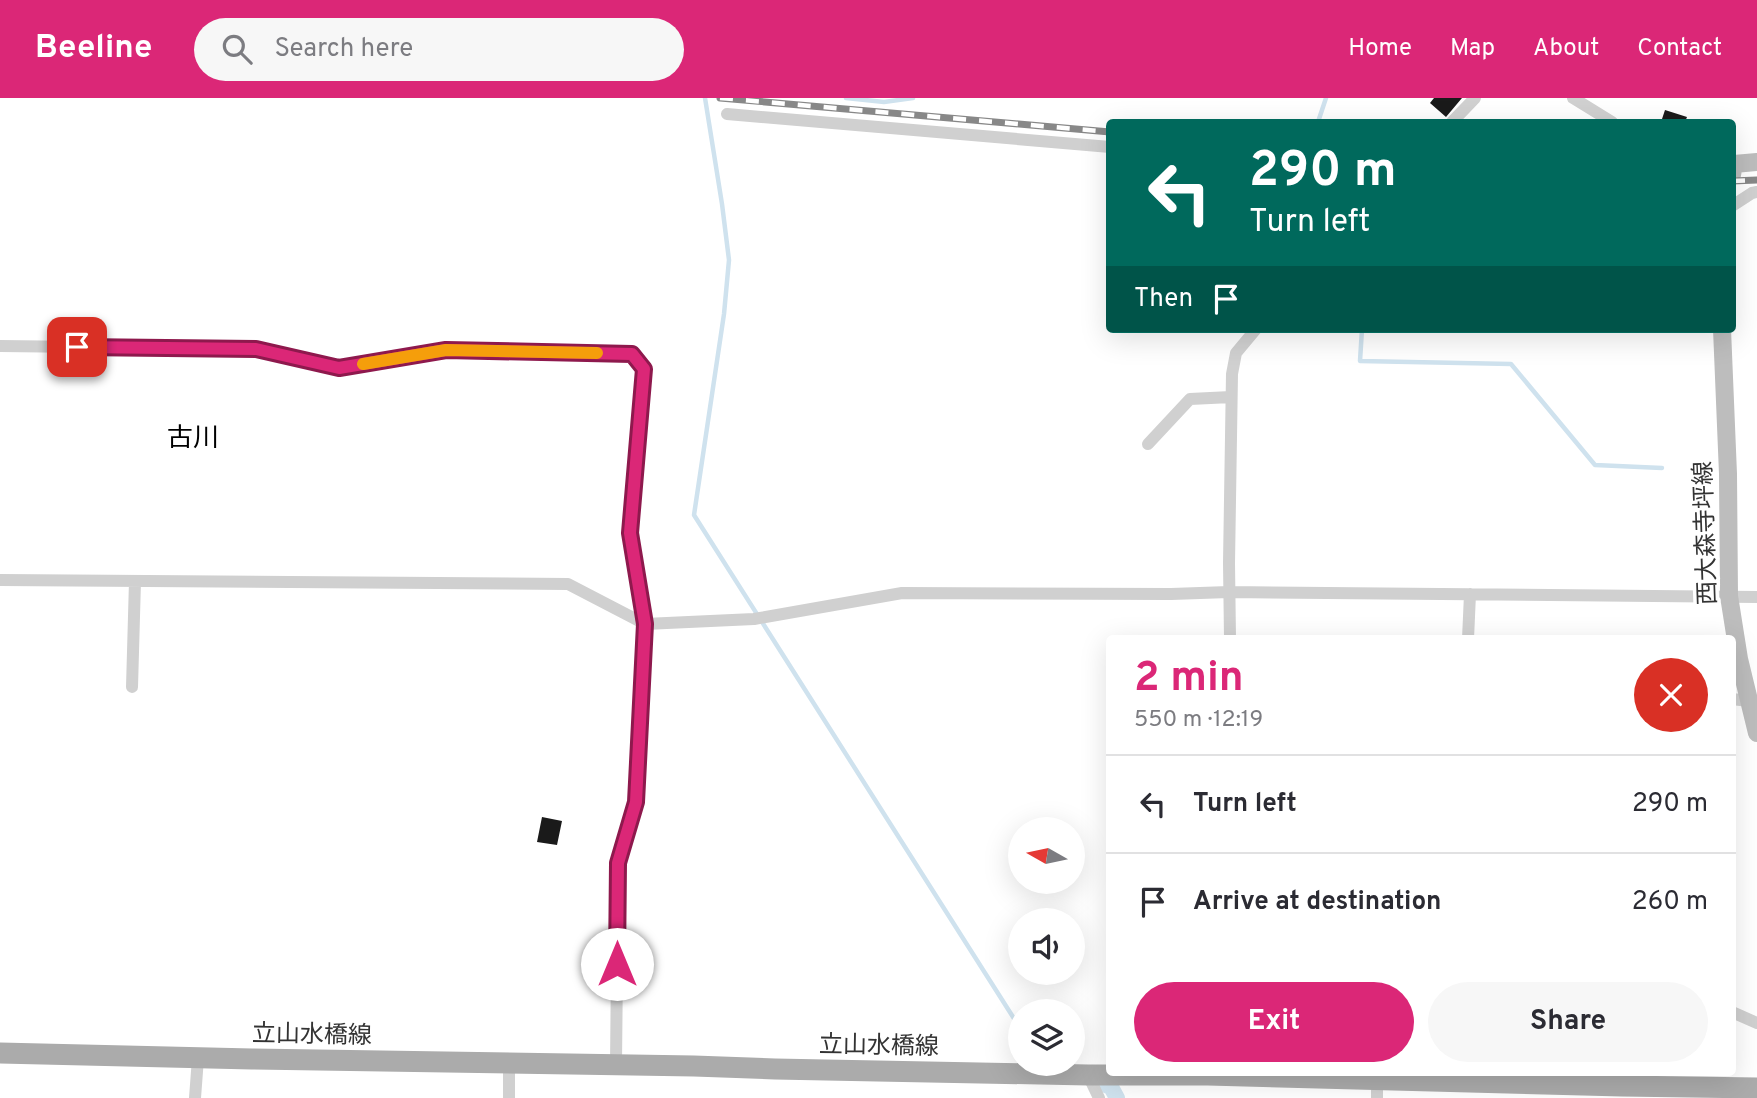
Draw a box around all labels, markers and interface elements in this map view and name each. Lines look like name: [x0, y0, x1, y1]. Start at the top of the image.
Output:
search box: [194, 18, 684, 81]
text: Beeline: [35, 28, 152, 70]
icon: search: [218, 30, 256, 68]
text: Search here: [274, 33, 413, 66]
text: Home: [1348, 34, 1412, 64]
text: Map: [1450, 34, 1495, 64]
text: About: [1533, 34, 1599, 64]
text: Contact: [1637, 34, 1722, 64]
text: 290 m: [1249, 142, 1397, 204]
icon: left: [1134, 147, 1225, 238]
text: Turn left: [1249, 203, 1370, 243]
icon: arrive: [1207, 280, 1245, 318]
text: Then: [1134, 283, 1193, 316]
pin: [47, 317, 107, 377]
icon: arrive: [58, 328, 96, 366]
district label: 古川: [167, 423, 219, 456]
street label: 西大森寺坪線: [1689, 460, 1725, 605]
text: 2 min: [1134, 653, 1244, 706]
button: close: [1634, 658, 1708, 732]
text: 550 m · 12:19: [1134, 706, 1263, 735]
icon: left: [1134, 785, 1172, 823]
text: Turn left: [1193, 788, 1297, 821]
text: 290 m: [1632, 788, 1708, 821]
north arrow: [1008, 817, 1085, 894]
map controls: [1008, 817, 1085, 1076]
icon: arrive: [1134, 883, 1172, 921]
text: Arrive at destination: [1193, 886, 1441, 919]
text: 260 m: [1632, 886, 1708, 919]
button: sound: [1008, 908, 1085, 985]
position arrow: [580, 927, 654, 1001]
button: Exit: [1134, 982, 1414, 1062]
button: Share: [1428, 982, 1708, 1062]
button: layers: [1008, 999, 1085, 1076]
street label: 立山水橋線: [252, 1020, 372, 1052]
street label: 立山水橋線: [819, 1031, 939, 1063]

